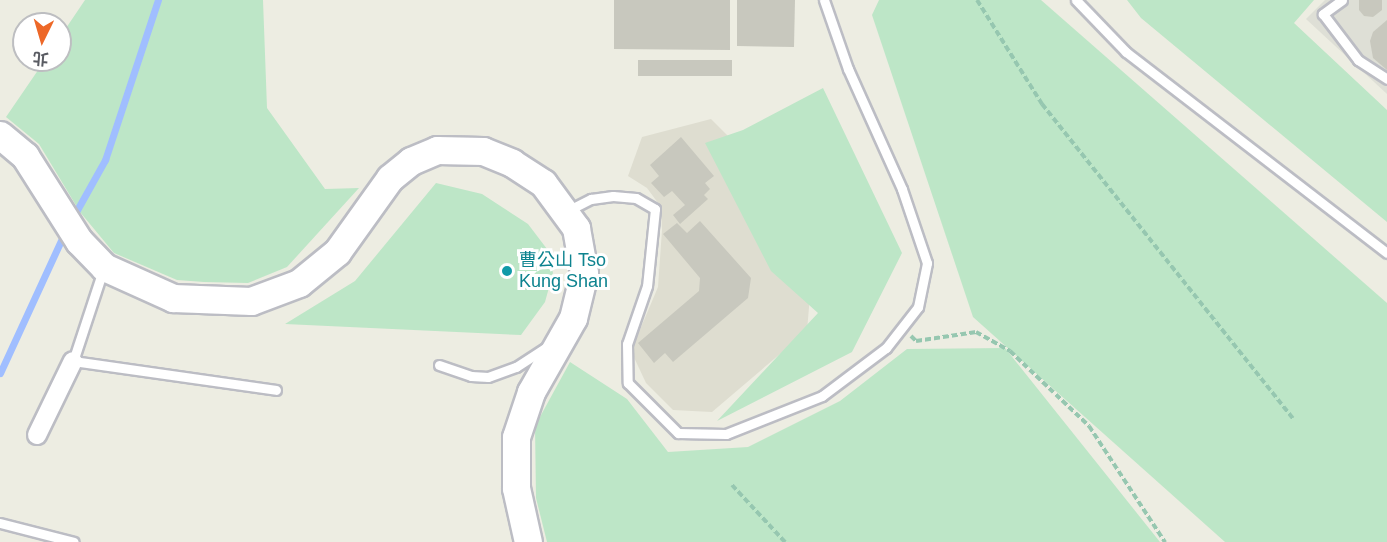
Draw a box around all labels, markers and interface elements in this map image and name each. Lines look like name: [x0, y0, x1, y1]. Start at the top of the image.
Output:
north arrow: [12, 12, 72, 72]
text: 北: [32, 49, 49, 68]
place label: 曹公山 Tso Kung Shan: [519, 250, 608, 292]
marker: 曹公山 Tso Kung Shan: [500, 264, 514, 278]

